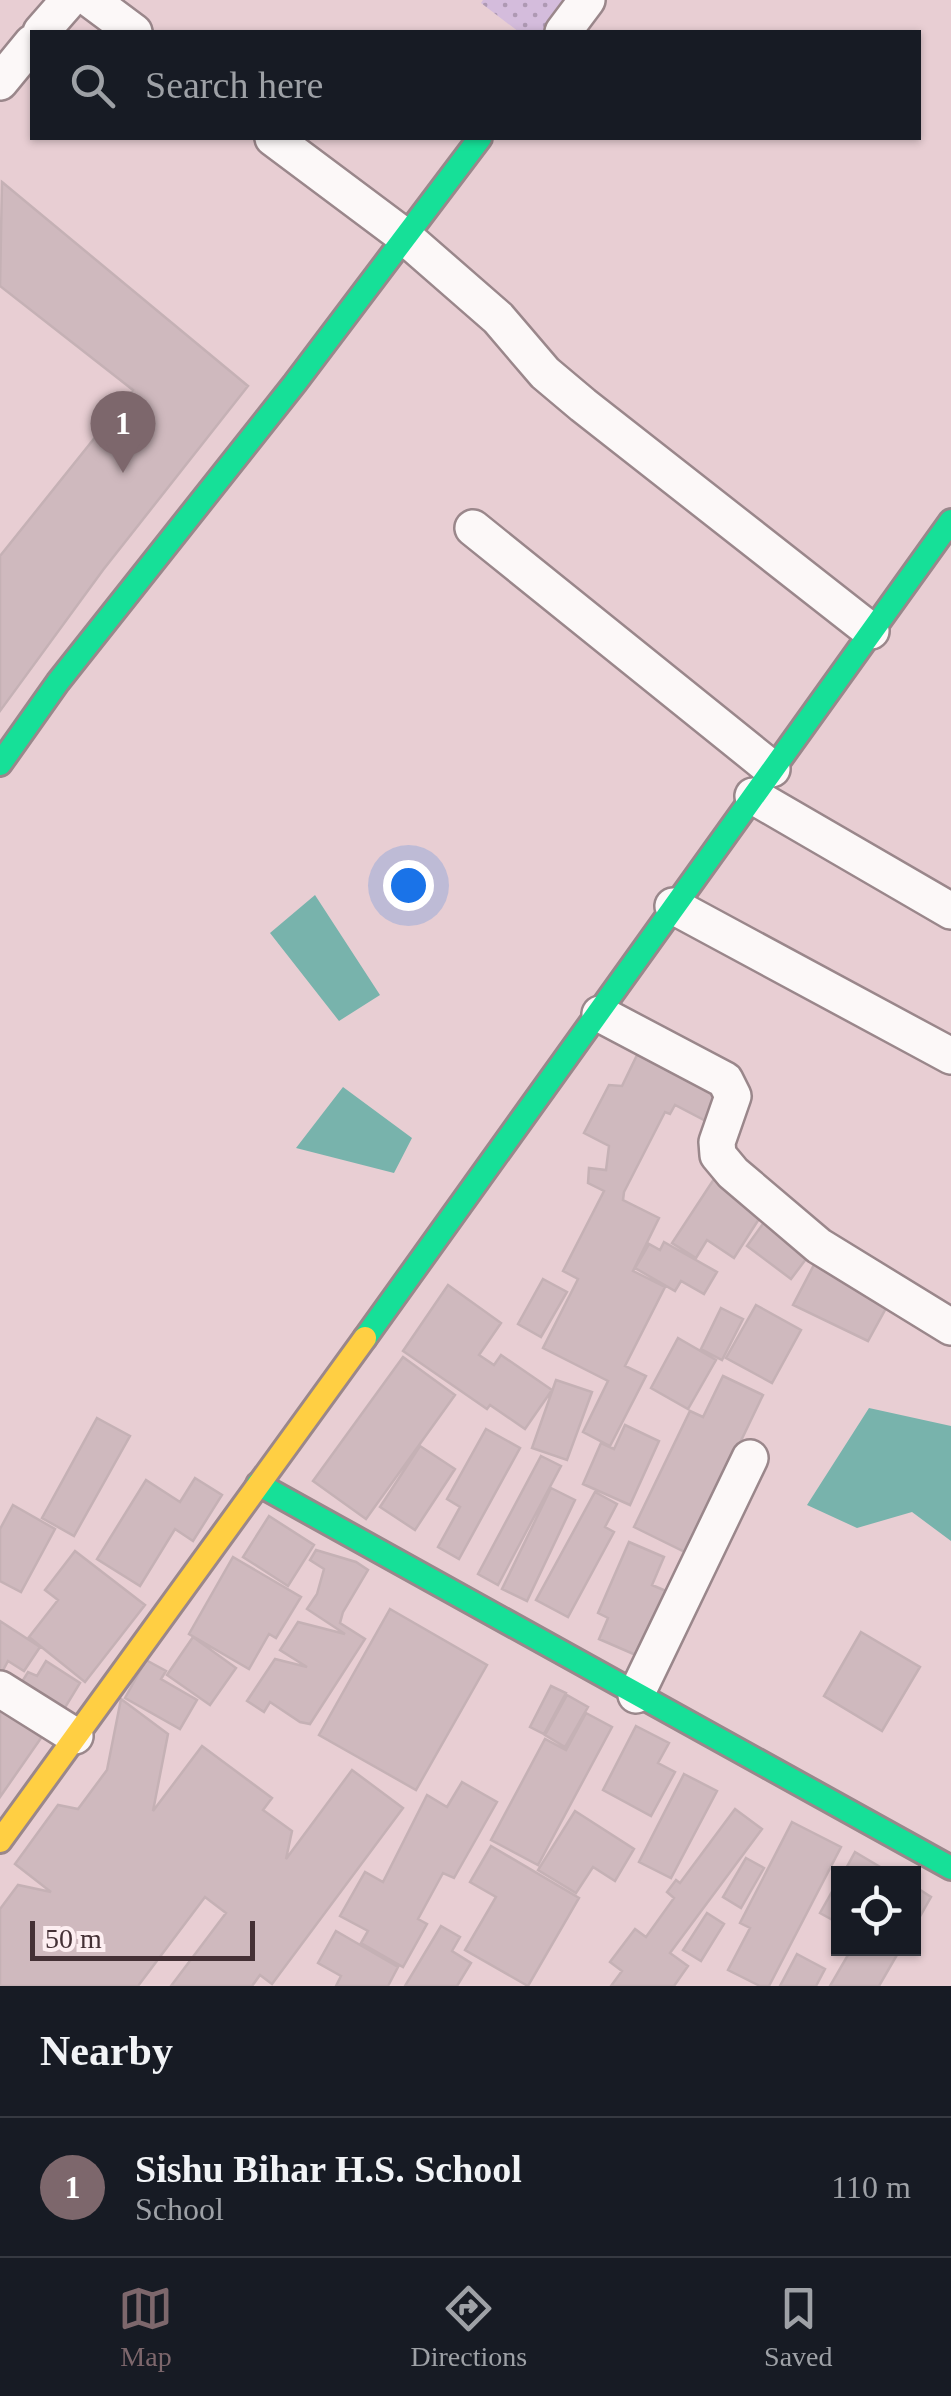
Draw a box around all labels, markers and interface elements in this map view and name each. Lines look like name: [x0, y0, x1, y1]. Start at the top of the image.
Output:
search box: [30, 30, 921, 140]
icon: search: [65, 58, 120, 113]
text: Search here: [145, 64, 323, 106]
pin: 1: [90, 390, 156, 473]
your location: [383, 860, 434, 911]
map controls: [831, 1866, 921, 1956]
button: locate: [831, 1866, 921, 1956]
scale bar: [30, 1916, 255, 1960]
text: 50 m: [45, 1923, 102, 1954]
text: Nearby: [40, 2028, 173, 2074]
text: Sishu Bihar H.S. School: [135, 2148, 522, 2190]
text: 1: [65, 2169, 81, 2205]
text: 110 m: [831, 2169, 911, 2205]
text: School: [135, 2191, 224, 2227]
tab: Map: [118, 2281, 173, 2373]
tab: Directions: [410, 2281, 527, 2373]
tab: Saved: [764, 2281, 833, 2373]

